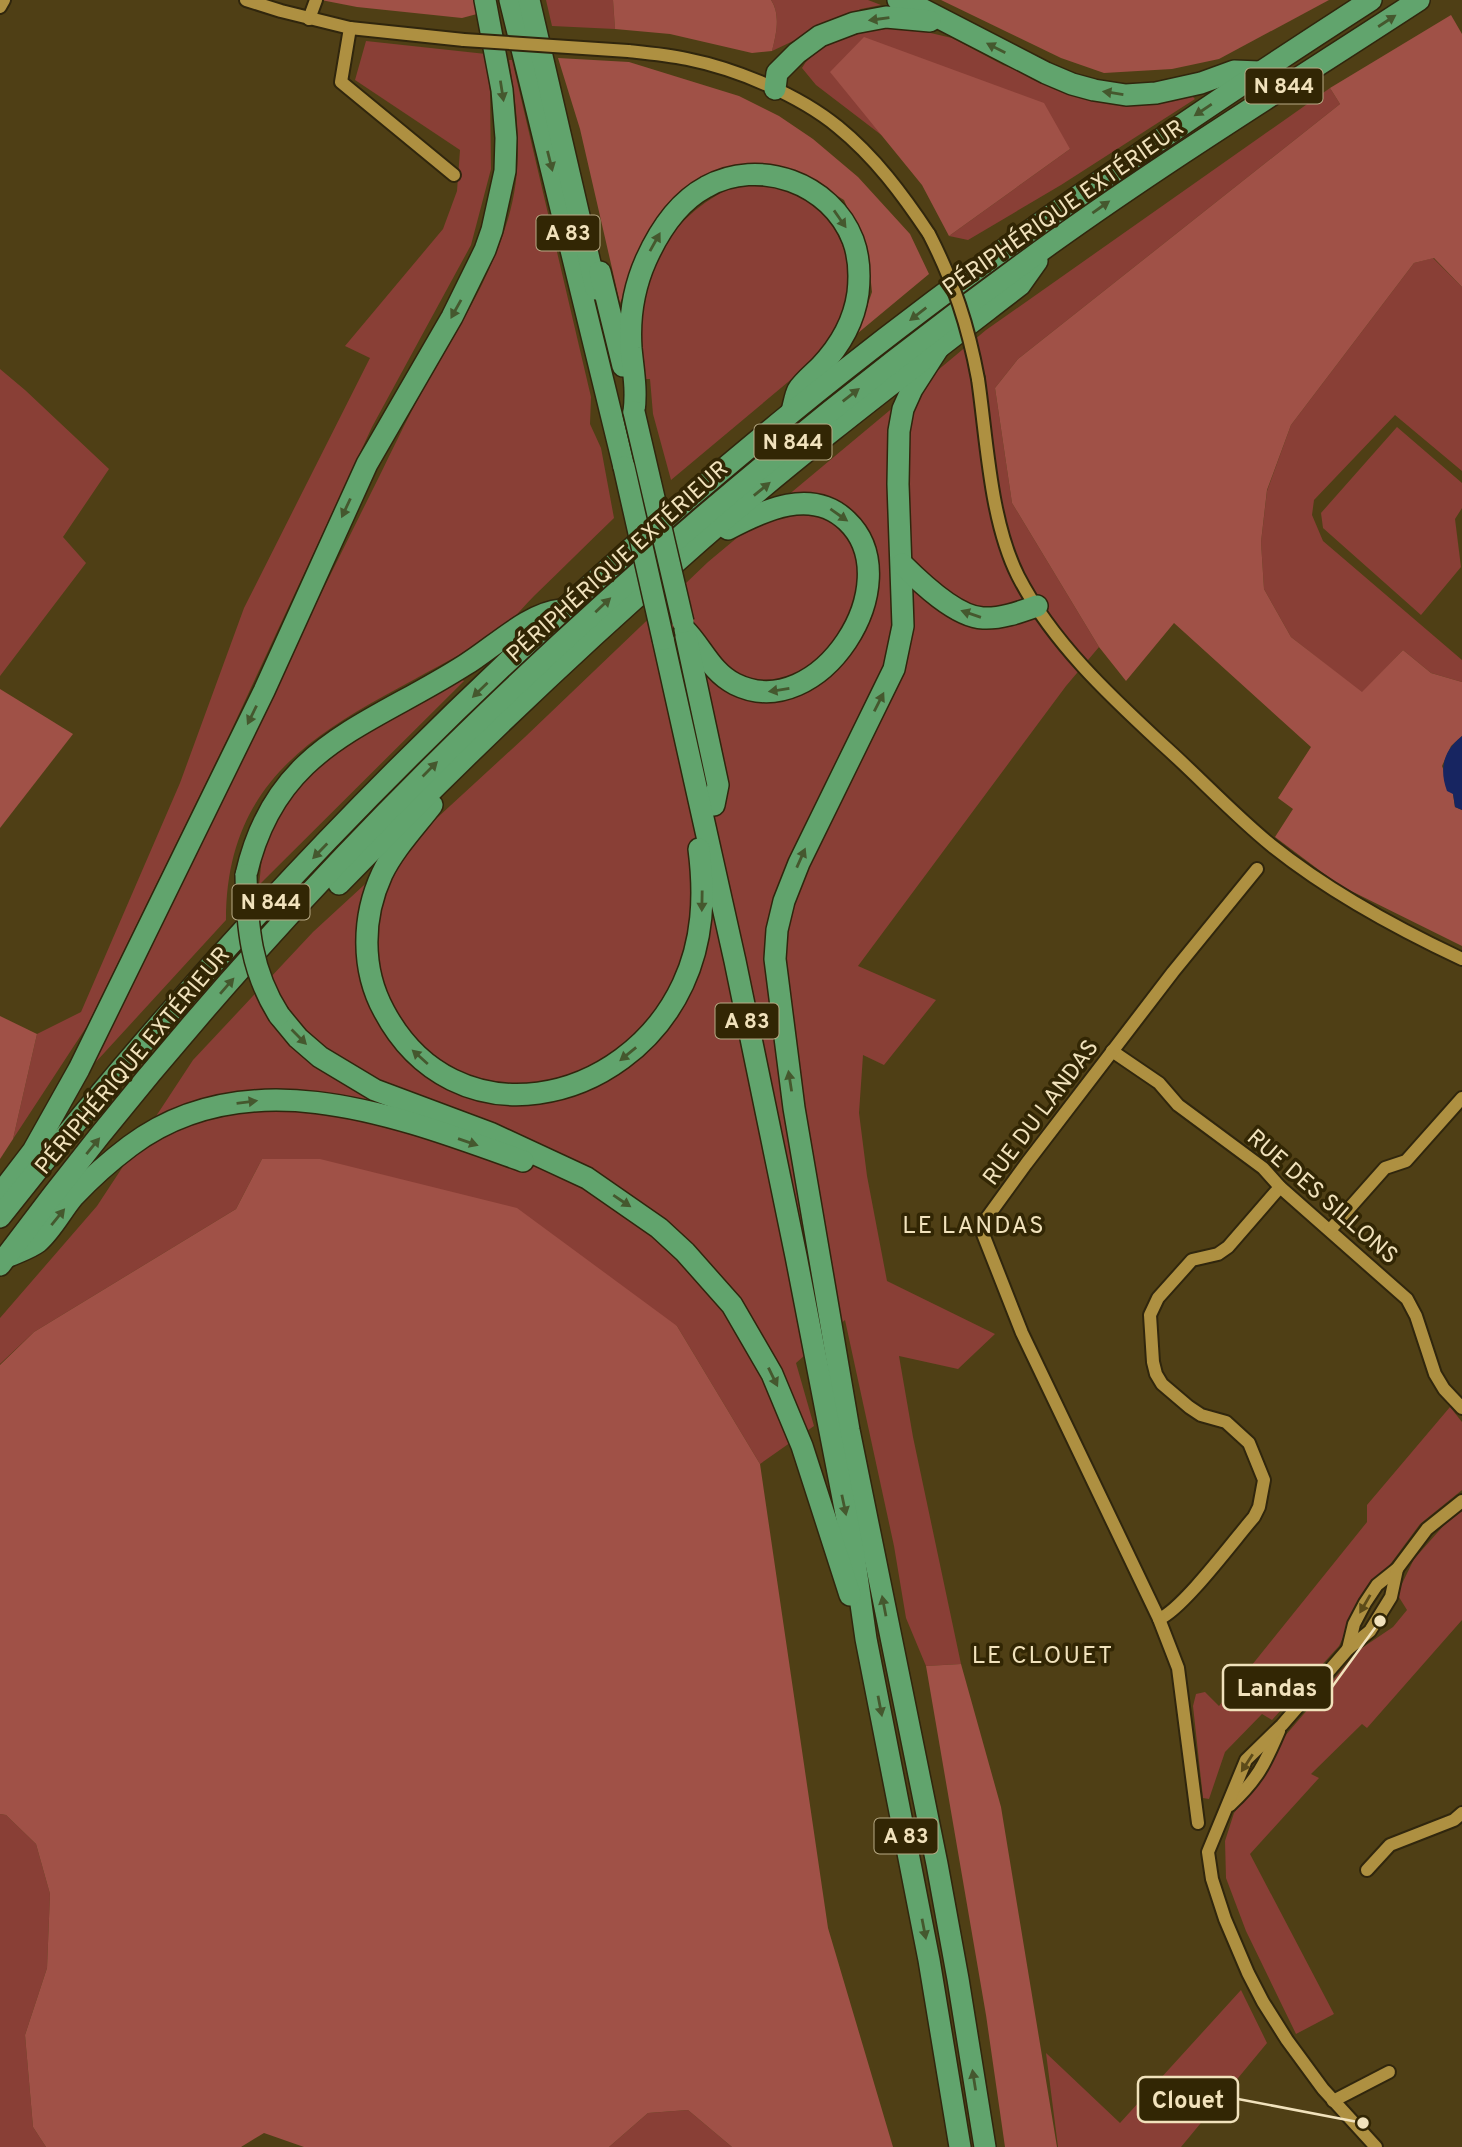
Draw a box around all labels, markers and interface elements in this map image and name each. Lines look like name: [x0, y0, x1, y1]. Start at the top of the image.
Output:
one-way arrow: [868, 14, 890, 25]
one-way arrow: [1377, 14, 1397, 27]
one-way arrow: [986, 42, 1006, 53]
road number: N 844: [1246, 68, 1322, 104]
one-way arrow: [497, 80, 508, 102]
one-way arrow: [1102, 87, 1124, 98]
one-way arrow: [1193, 103, 1212, 116]
street label: PÉRIPHÉRIQUE EXTÉRIEUR: [937, 114, 1191, 304]
one-way arrow: [545, 151, 556, 173]
one-way arrow: [1092, 200, 1110, 214]
one-way arrow: [833, 210, 847, 228]
road number: A 83: [536, 216, 600, 250]
one-way arrow: [649, 231, 661, 251]
one-way arrow: [450, 299, 462, 319]
one-way arrow: [910, 307, 928, 322]
one-way arrow: [843, 388, 860, 403]
road number: N 844: [754, 424, 832, 460]
street label: PÉRIPHÉRIQUE EXTÉRIEUR: [501, 455, 736, 670]
one-way arrow: [753, 482, 770, 497]
one-way arrow: [341, 498, 352, 518]
one-way arrow: [830, 508, 848, 522]
one-way arrow: [594, 598, 611, 614]
one-way arrow: [960, 608, 981, 619]
one-way arrow: [472, 681, 489, 697]
one-way arrow: [768, 684, 790, 695]
one-way arrow: [873, 692, 884, 712]
one-way arrow: [247, 705, 258, 725]
one-way arrow: [421, 762, 438, 778]
one-way arrow: [312, 842, 328, 859]
one-way arrow: [796, 848, 807, 869]
road number: N 844: [232, 884, 310, 920]
one-way arrow: [696, 891, 708, 913]
street label: PÉRIPHÉRIQUE EXTÉRIEUR: [29, 941, 238, 1181]
one-way arrow: [219, 977, 234, 994]
road number: A 83: [716, 1004, 778, 1038]
one-way arrow: [290, 1028, 306, 1045]
street label: RUE DU LANDAS: [978, 1035, 1106, 1192]
one-way arrow: [619, 1046, 637, 1061]
one-way arrow: [411, 1049, 429, 1065]
one-way arrow: [784, 1070, 795, 1092]
one-way arrow: [236, 1097, 258, 1108]
street label: RUE DES SILLONS: [1240, 1124, 1403, 1272]
one-way arrow: [85, 1137, 99, 1155]
one-way arrow: [458, 1137, 479, 1148]
one-way arrow: [612, 1194, 631, 1207]
one-way arrow: [50, 1208, 64, 1226]
district label: LE LANDAS: [902, 1212, 1046, 1242]
one-way arrow: [768, 1367, 779, 1387]
one-way arrow: [838, 1494, 849, 1516]
one-way arrow: [1359, 1594, 1371, 1613]
one-way arrow: [879, 1595, 890, 1617]
district label: LE CLOUET: [972, 1642, 1114, 1672]
callout: Landas: [1223, 1665, 1332, 1710]
text: Landas: [1237, 1675, 1317, 1705]
one-way arrow: [874, 1695, 885, 1717]
one-way arrow: [1241, 1753, 1254, 1773]
road number: A 83: [874, 1818, 937, 1854]
one-way arrow: [918, 1918, 929, 1940]
one-way arrow: [969, 2068, 980, 2090]
callout: Clouet: [1138, 2077, 1238, 2122]
text: Clouet: [1152, 2087, 1224, 2117]

